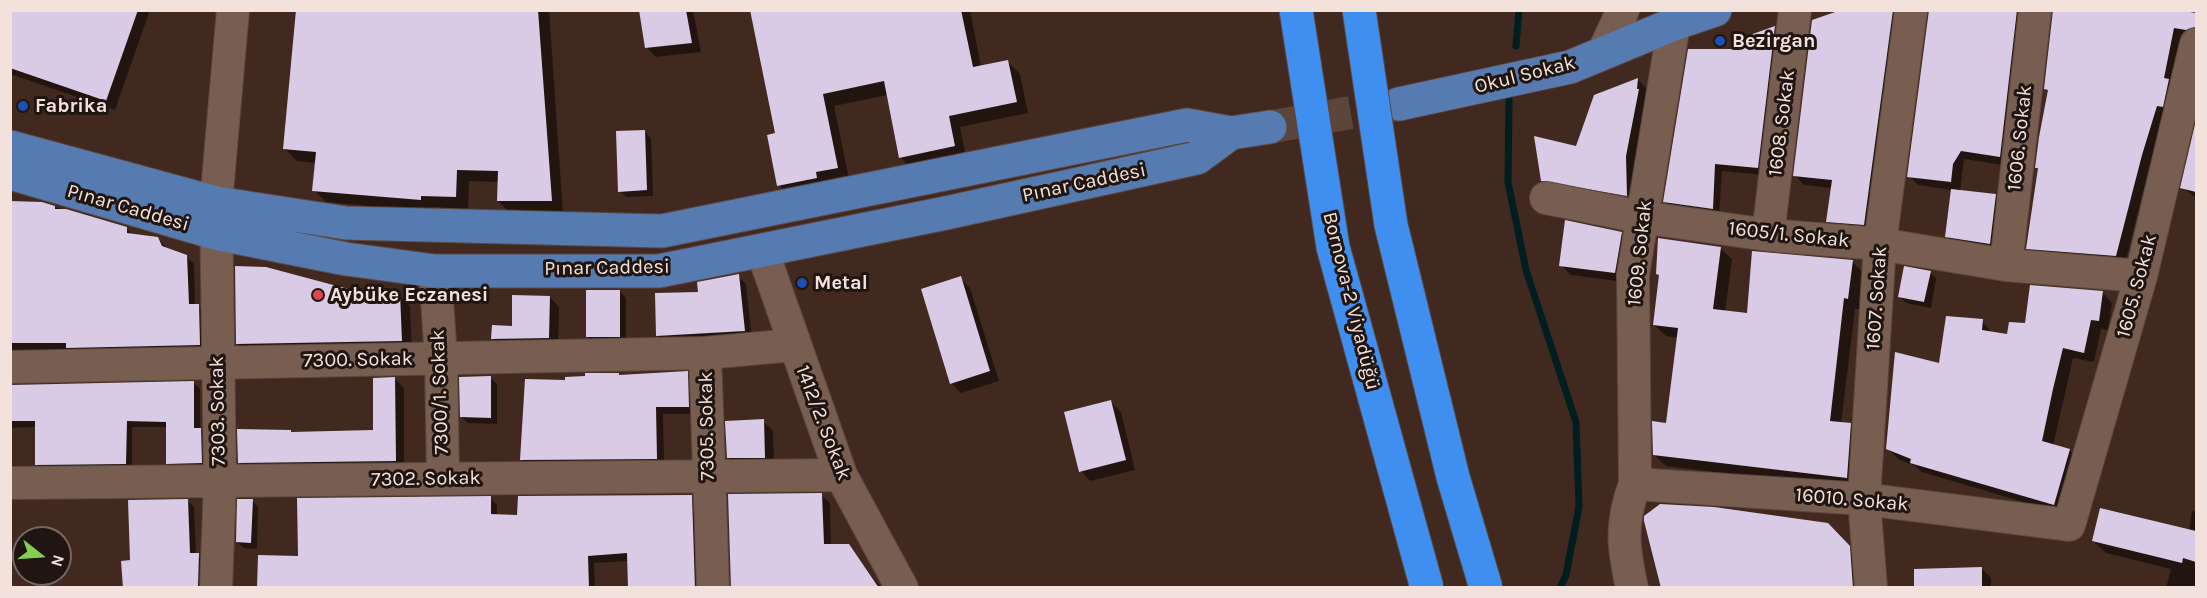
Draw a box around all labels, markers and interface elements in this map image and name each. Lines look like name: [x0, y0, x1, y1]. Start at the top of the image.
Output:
place label: Bezirgan: [1732, 29, 1816, 53]
marker: Bezirgan: [1713, 34, 1727, 48]
street label: Okul Sokak: [1472, 51, 1578, 99]
street label: 1608. Sokak: [1764, 68, 1800, 178]
street label: 1606. Sokak: [2003, 84, 2037, 192]
place label: Fabrika: [35, 94, 107, 118]
marker: Fabrika: [16, 99, 30, 113]
street label: Pınar Caddesi: [1020, 158, 1148, 208]
street label: Pınar Caddesi: [64, 179, 192, 237]
street label: 1609. Sokak: [1623, 199, 1657, 307]
street label: Bornova-2 Viyadüğü: [1317, 209, 1385, 393]
street label: 1605/1. Sokak: [1727, 217, 1851, 253]
street label: 1605. Sokak: [2112, 232, 2162, 340]
street label: 1607. Sokak: [1861, 245, 1893, 351]
street label: Pınar Caddesi: [544, 255, 670, 281]
place label: Metal: [814, 271, 868, 295]
marker: Metal: [795, 276, 809, 290]
place label: Aybüke Eczanesi: [330, 283, 488, 307]
marker: Aybüke Eczanesi: [311, 288, 325, 302]
street label: 7300/1. Sokak: [426, 329, 454, 455]
street label: 7300. Sokak: [303, 347, 413, 373]
street label: 7303. Sokak: [205, 356, 231, 466]
street label: 1412/2. Sokak: [790, 362, 856, 484]
street label: 7305. Sokak: [694, 371, 720, 481]
street label: 7302. Sokak: [371, 466, 481, 492]
street label: 16010. Sokak: [1795, 483, 1909, 517]
north arrow: [12, 526, 72, 586]
text: N: [47, 553, 69, 569]

